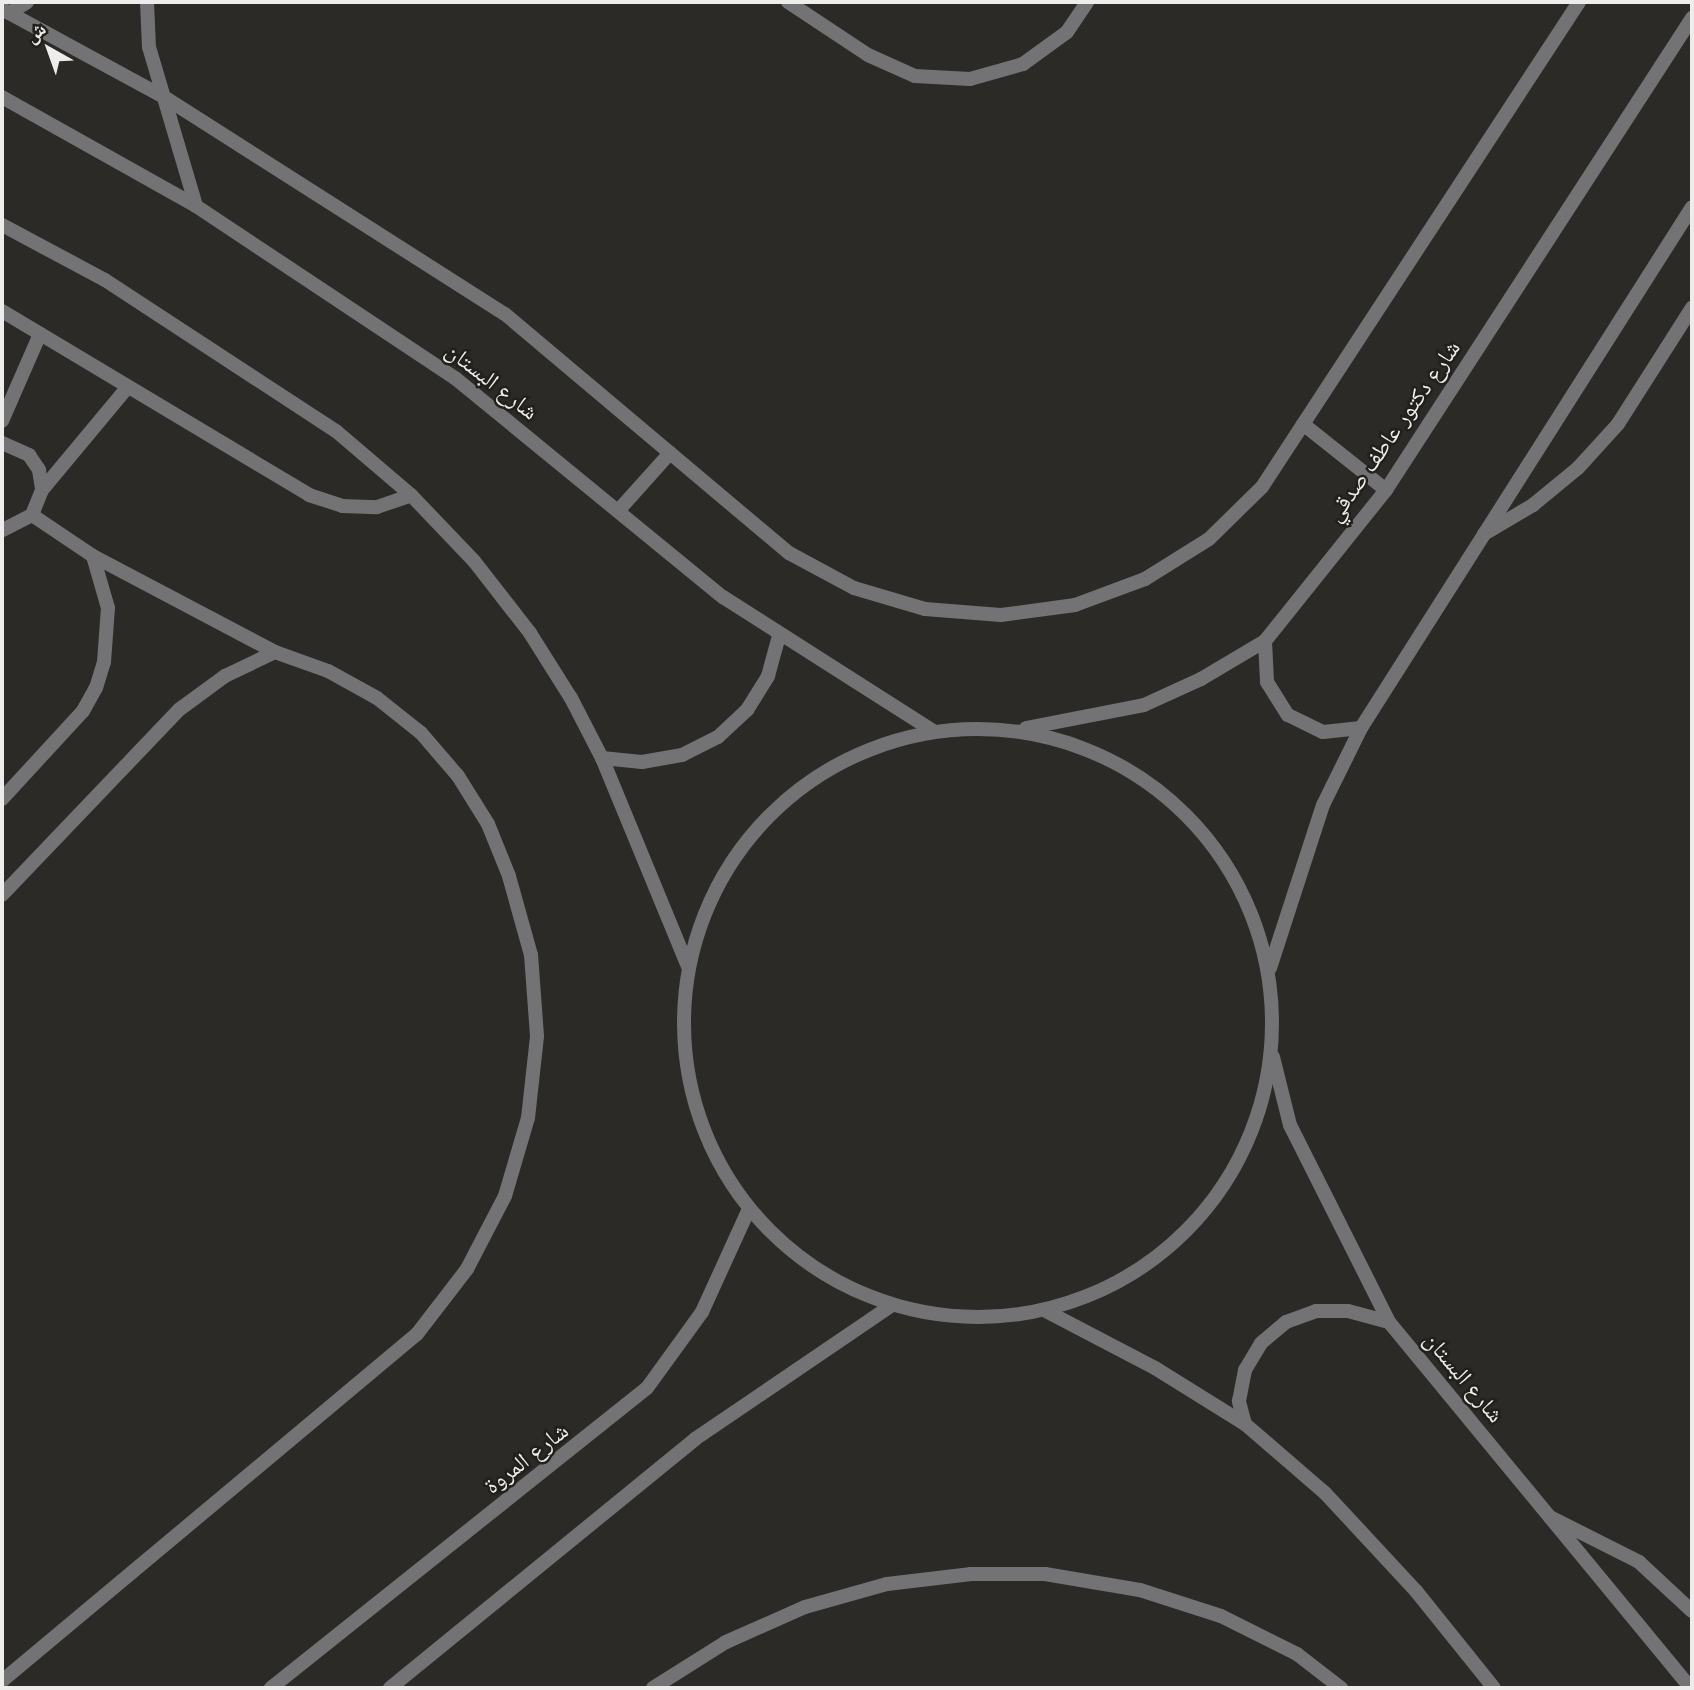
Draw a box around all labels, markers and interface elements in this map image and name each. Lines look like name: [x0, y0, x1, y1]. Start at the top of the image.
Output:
north arrow: [14, 14, 84, 84]
text: ش: [19, 16, 51, 49]
street label: شارع دكتور عاطف صدقي: [1320, 335, 1466, 527]
street label: شارع البستان: [440, 336, 544, 426]
street label: شارع البستان: [1418, 1326, 1510, 1428]
street label: شارع المروة: [478, 1417, 574, 1499]

